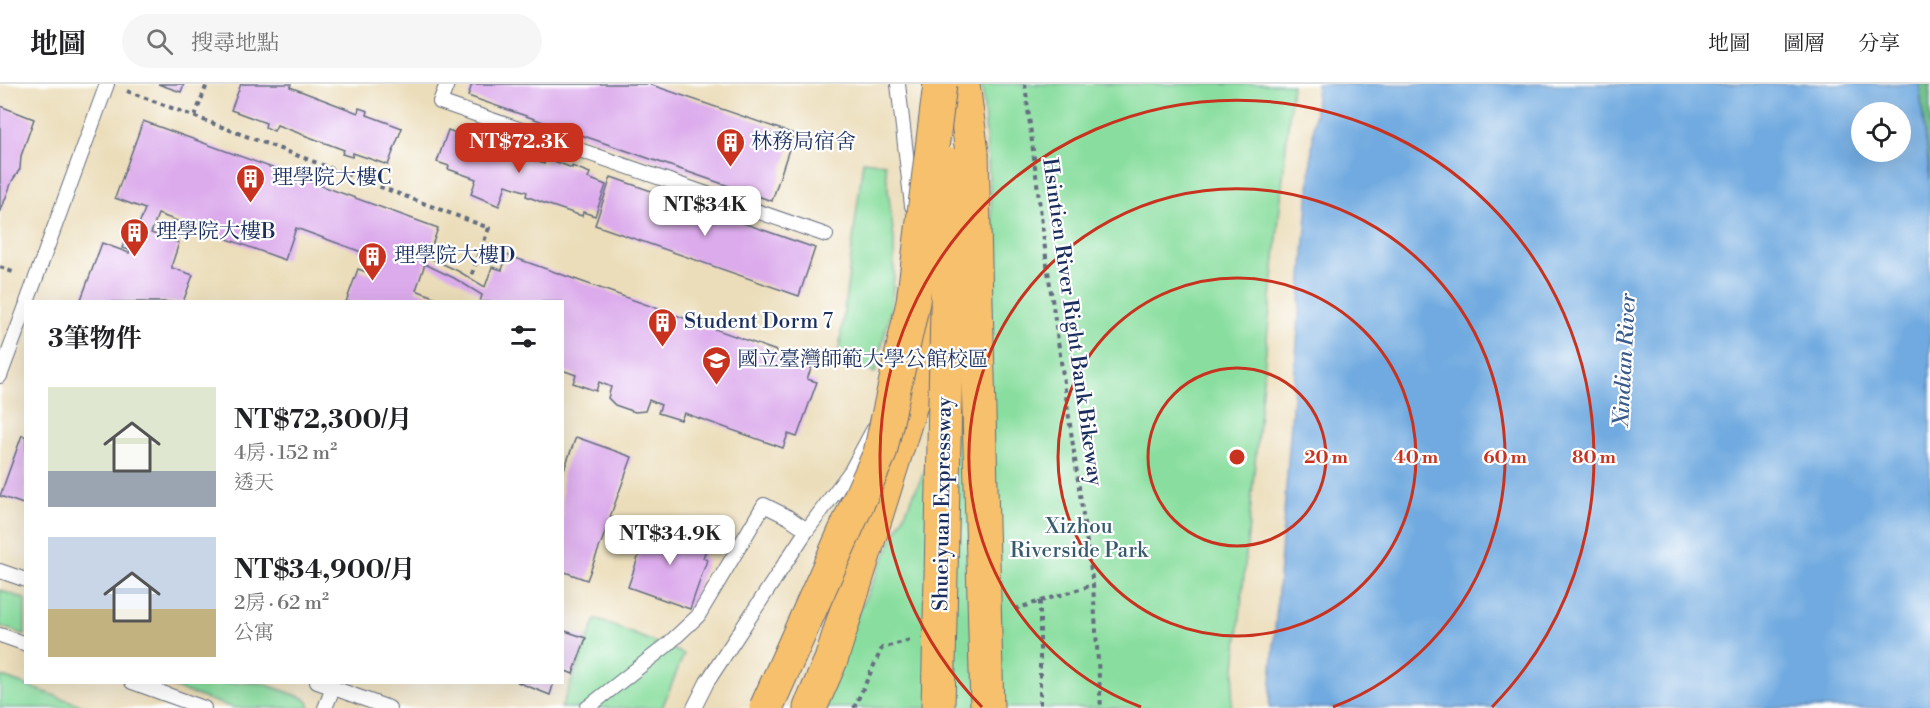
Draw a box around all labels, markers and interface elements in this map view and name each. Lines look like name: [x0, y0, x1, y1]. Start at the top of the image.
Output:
search box: [122, 14, 542, 68]
icon: search: [143, 25, 176, 58]
text: 地圖: [30, 27, 86, 62]
text: 搜尋地點: [191, 30, 279, 57]
text: 地圖: [1708, 31, 1750, 57]
text: 圖層: [1783, 31, 1825, 57]
text: 分享: [1858, 31, 1900, 57]
map controls: [1851, 102, 1911, 162]
button: locate: [1851, 102, 1911, 162]
pin: NT$72.3K: [457, 123, 581, 174]
building icon: 林務局宿舍: [714, 126, 746, 168]
place label: 林務局宿舍: [751, 129, 856, 155]
text: NT$72.3K: [469, 130, 569, 155]
street label: Hsintien River Right Bank Bikeway: [1036, 156, 1108, 488]
building icon: 理學院大樓C: [235, 162, 267, 204]
place label: 理學院大樓C: [272, 165, 391, 191]
pin: NT$34K: [656, 186, 754, 237]
text: NT$34K: [663, 193, 747, 218]
building icon: 理學院大樓B: [119, 216, 151, 258]
place label: 理學院大樓B: [156, 219, 276, 245]
building icon: 理學院大樓D: [357, 240, 389, 282]
place label: 理學院大樓D: [394, 243, 515, 269]
water label: Xindian River: [1608, 292, 1642, 429]
building icon: Student Dorm 7: [647, 306, 679, 348]
place label: Student Dorm 7: [684, 309, 834, 335]
icon: filters: [507, 320, 540, 353]
text: 3筆物件: [48, 323, 142, 355]
school or university icon: 國立臺灣師範大學公館校區: [700, 344, 732, 386]
place label: 國立臺灣師範大學公館校區: [737, 347, 989, 373]
street label: Shueiyuan Expressway: [928, 396, 958, 611]
text: NT$72,300/月: [234, 404, 412, 436]
icon: home: [96, 411, 168, 483]
text: 4房 · 152 m²: [234, 441, 337, 466]
text: 20 m: [1304, 446, 1348, 469]
text: 40 m: [1394, 446, 1439, 469]
text: 60 m: [1483, 446, 1527, 469]
text: 80 m: [1572, 446, 1617, 469]
centre of rings: [1227, 447, 1247, 467]
text: 透天: [234, 471, 274, 496]
park label: Xizhou Riverside Park: [1010, 514, 1149, 564]
pin: NT$34.9K: [608, 515, 732, 566]
text: NT$34.9K: [619, 522, 721, 547]
text: NT$34,900/月: [234, 554, 415, 586]
icon: home: [96, 561, 168, 633]
text: 2房 · 62 m²: [234, 591, 329, 616]
text: 公寓: [234, 621, 274, 646]

